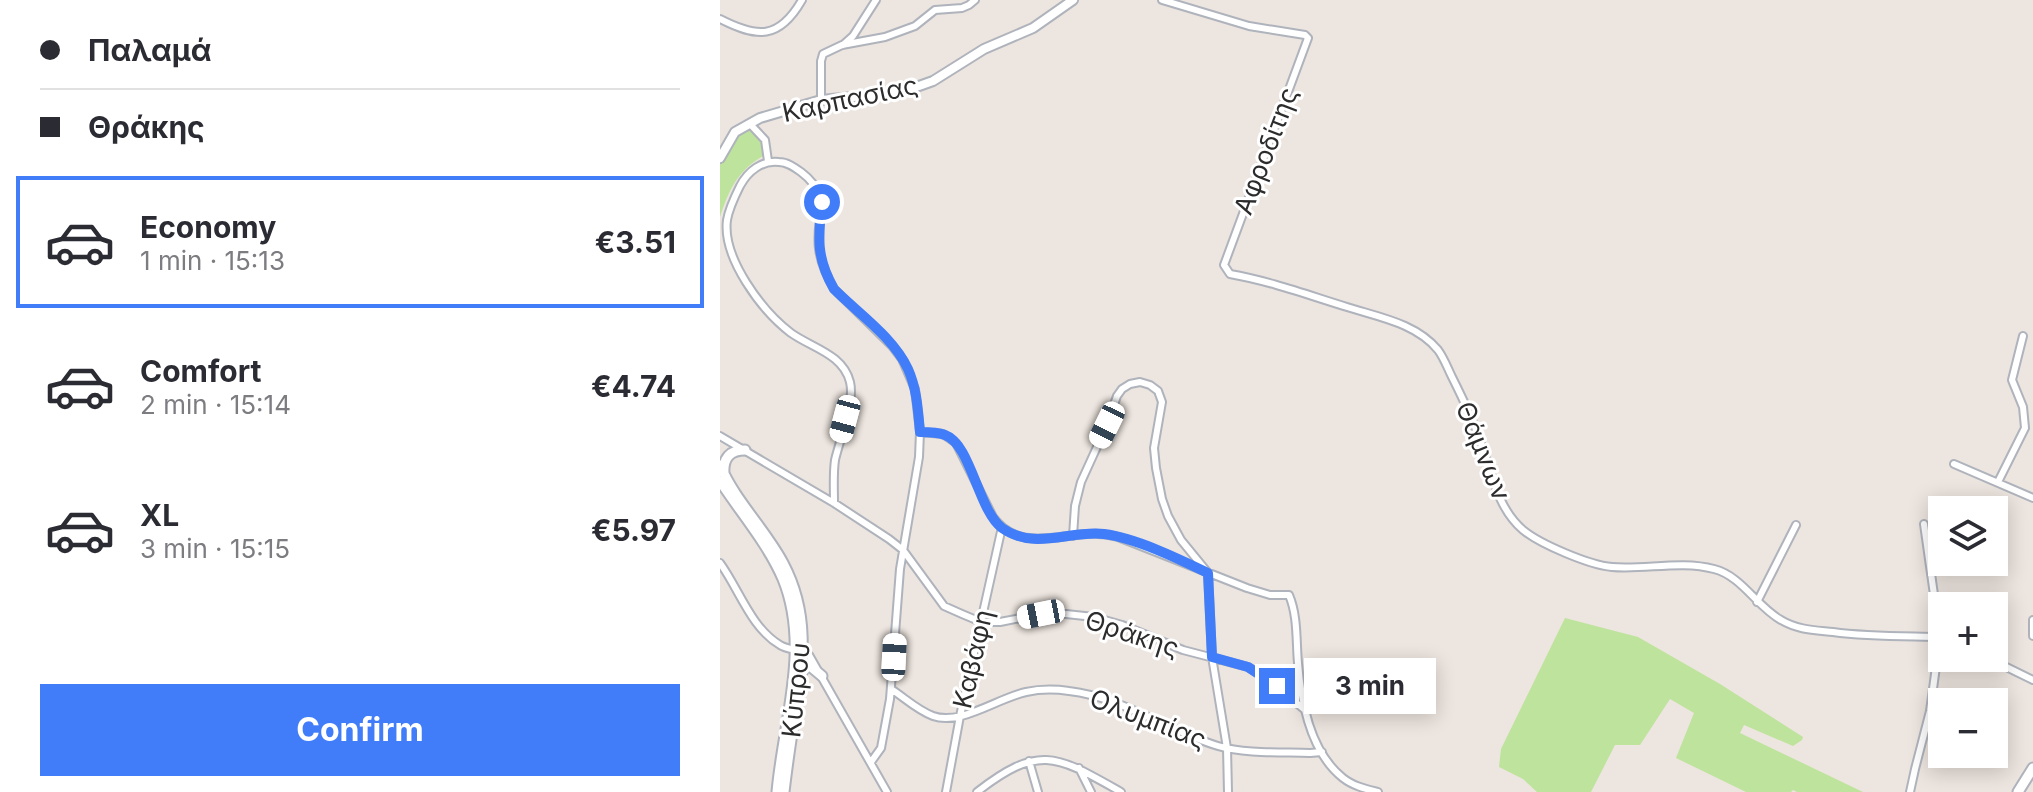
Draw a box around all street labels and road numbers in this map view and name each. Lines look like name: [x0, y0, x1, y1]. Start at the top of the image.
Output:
street label: Καρπασίας: [779, 69, 921, 128]
street label: Αφροδίτης: [1227, 83, 1304, 219]
street label: Θάμνων: [1450, 397, 1517, 505]
street label: Θράκης: [1081, 604, 1183, 663]
street label: Καβάφη: [946, 606, 999, 711]
street label: Κύπρου: [775, 641, 816, 739]
street label: Ολυμπίας: [1086, 682, 1211, 755]

